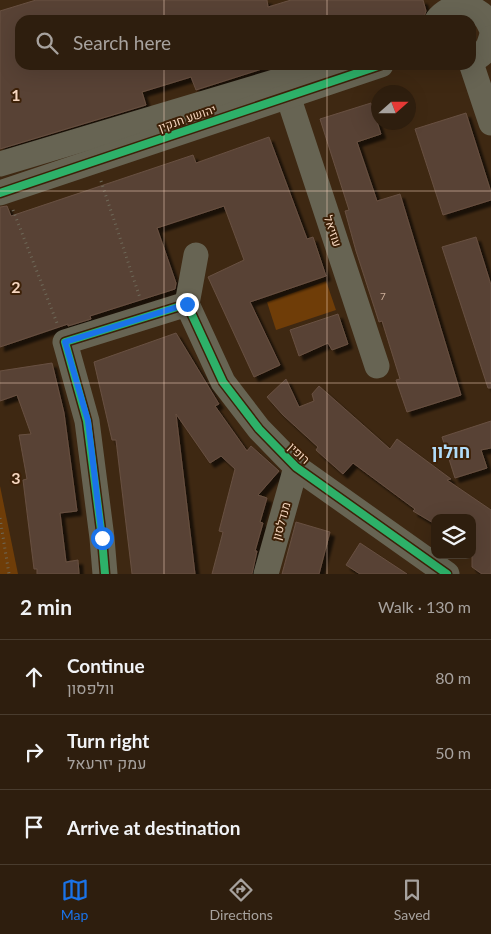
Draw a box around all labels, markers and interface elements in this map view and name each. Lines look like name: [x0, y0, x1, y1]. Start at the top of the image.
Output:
search box: [15, 15, 476, 70]
icon: search: [33, 29, 61, 57]
text: Search here: [73, 31, 171, 54]
text: 1: [11, 85, 21, 104]
north arrow: [371, 85, 416, 130]
street label: יהושע חנקין: [156, 101, 218, 135]
street label: עוזיאל: [321, 213, 345, 249]
text: 2: [11, 277, 21, 296]
house number: 7: [380, 290, 386, 302]
route end: [176, 293, 199, 316]
street label: רופין: [285, 439, 313, 467]
district label: חולון: [432, 440, 470, 462]
text: 3: [11, 468, 21, 487]
street label: מנדלסון: [268, 500, 294, 542]
map controls: [431, 514, 476, 559]
button: layers: [431, 514, 476, 559]
route start: [91, 527, 114, 550]
text: 2 min: [20, 594, 72, 619]
text: Walk · 130 m: [378, 597, 471, 616]
text: Continue: [67, 654, 145, 677]
icon: ahead: [20, 663, 48, 691]
text: 80 m: [435, 668, 471, 687]
text: וולפסון: [67, 678, 114, 697]
text: Turn right: [67, 729, 149, 752]
icon: right: [20, 738, 48, 766]
text: 50 m: [435, 743, 471, 762]
text: עמק יזרעאל: [67, 753, 147, 772]
icon: arrive: [20, 813, 48, 841]
text: Arrive at destination: [67, 816, 240, 839]
tab: Map: [61, 876, 89, 923]
tab: Directions: [210, 876, 273, 923]
tab: Saved: [394, 876, 430, 923]

